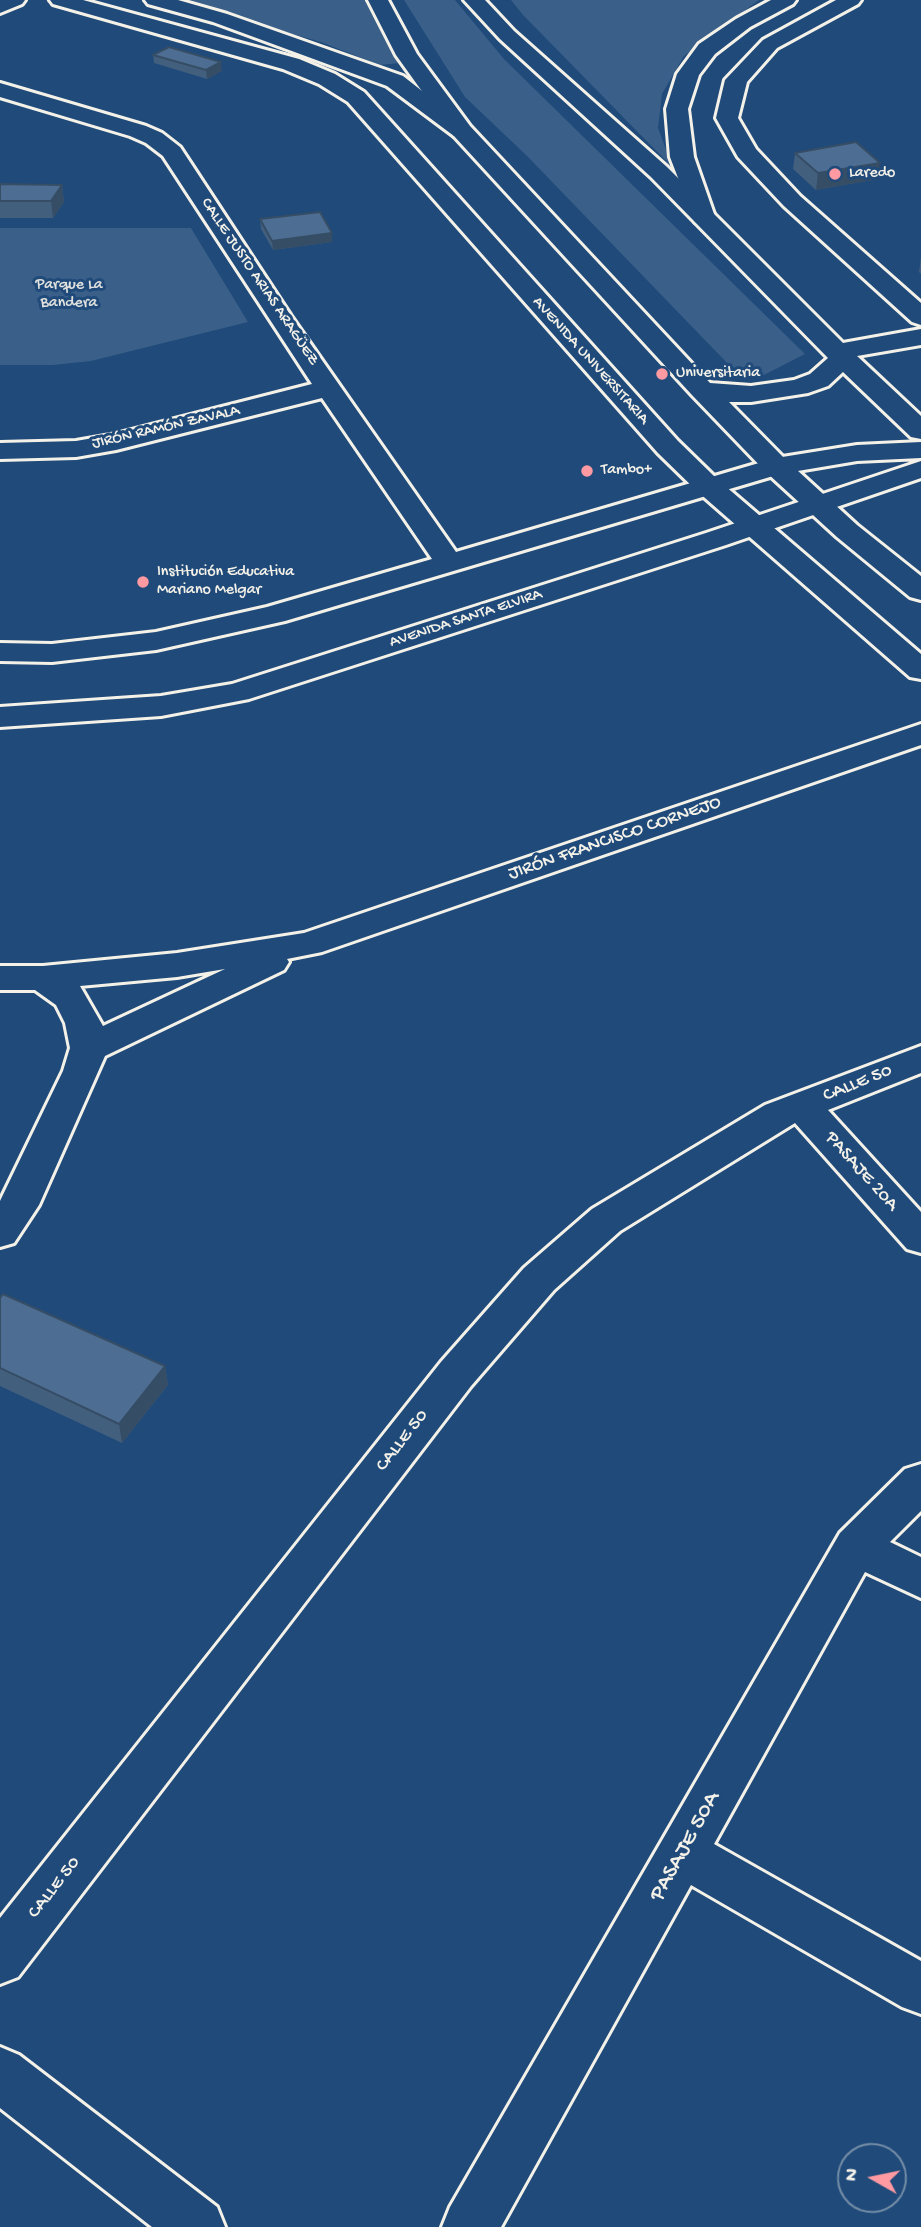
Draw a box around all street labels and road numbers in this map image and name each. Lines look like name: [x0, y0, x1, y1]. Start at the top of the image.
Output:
street label: CALLE JUSTO ARIAS ARAGÜEZ: [196, 195, 322, 369]
street label: AVENIDA UNIVERSITARIA: [527, 293, 653, 429]
street label: JIRÓN RAMÓN ZAVALA: [90, 402, 242, 454]
street label: AVENIDA SANTA ELVIRA: [387, 585, 545, 653]
street label: JIRÓN FRANCISCO CORNEJO: [506, 792, 724, 886]
street label: CALLE 50: [820, 1060, 896, 1108]
street label: PASAJE 20A: [819, 1127, 903, 1217]
street label: CALLE 50: [372, 1405, 434, 1477]
street label: PASAJE 50A: [645, 1787, 727, 1907]
street label: CALLE 50: [24, 1852, 86, 1924]

